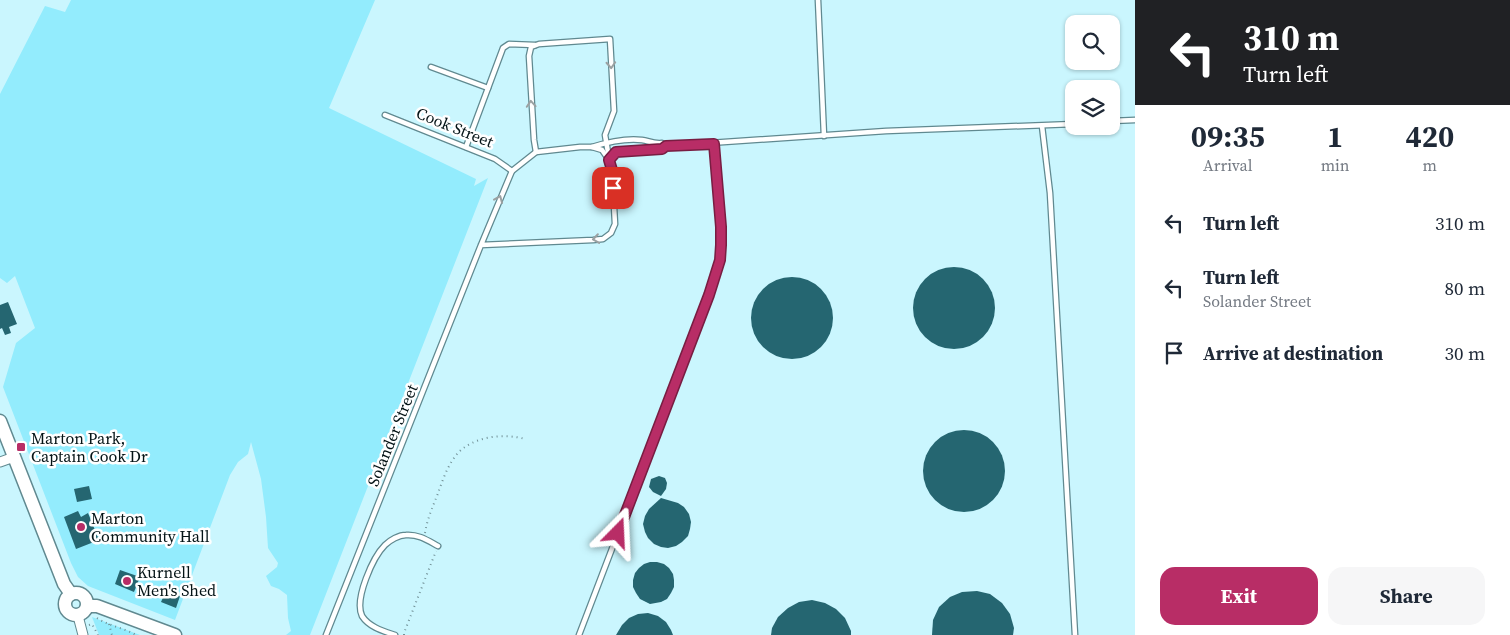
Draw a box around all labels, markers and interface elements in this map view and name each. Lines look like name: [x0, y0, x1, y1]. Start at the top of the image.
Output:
text: 310 m: [1243, 14, 1339, 62]
map controls: [1065, 15, 1120, 135]
button: search: [1065, 15, 1120, 70]
icon: left: [1160, 20, 1225, 85]
text: Turn left: [1243, 59, 1328, 89]
one-way arrow: [606, 62, 617, 70]
button: layers: [1065, 80, 1120, 135]
one-way arrow: [526, 99, 537, 107]
street label: Cook Street: [413, 102, 498, 153]
text: 09:35: [1191, 116, 1265, 157]
text: 1: [1327, 116, 1343, 157]
text: 420: [1405, 116, 1454, 157]
text: Arrival: [1203, 154, 1253, 176]
text: min: [1321, 154, 1350, 176]
text: m: [1423, 154, 1437, 176]
pin: [592, 167, 634, 209]
icon: arrive: [599, 174, 627, 202]
one-way arrow: [493, 195, 504, 204]
icon: left: [1160, 209, 1188, 237]
text: Turn left: [1203, 210, 1279, 236]
text: 310 m: [1435, 210, 1485, 236]
one-way arrow: [591, 233, 599, 244]
text: Turn left: [1203, 264, 1279, 290]
icon: left: [1160, 274, 1188, 302]
text: 80 m: [1444, 275, 1485, 301]
text: Solander Street: [1203, 290, 1311, 312]
icon: arrive: [1160, 339, 1188, 367]
text: Arrive at destination: [1203, 340, 1383, 366]
text: 30 m: [1444, 340, 1485, 366]
street label: Solander Street: [362, 380, 423, 489]
place label: Marton Park, Captain Cook Dr: [31, 427, 148, 467]
marker: Marton Park, Captain Cook Dr: [15, 441, 27, 453]
position arrow: [591, 506, 643, 558]
place label: Marton Community Hall: [91, 507, 210, 547]
marker: Marton Community Hall: [75, 521, 87, 533]
place label: Kurnell Men's Shed: [137, 561, 216, 601]
button: Exit: [1160, 567, 1318, 625]
button: Share: [1328, 567, 1485, 625]
marker: Kurnell Men's Shed: [121, 575, 133, 587]

